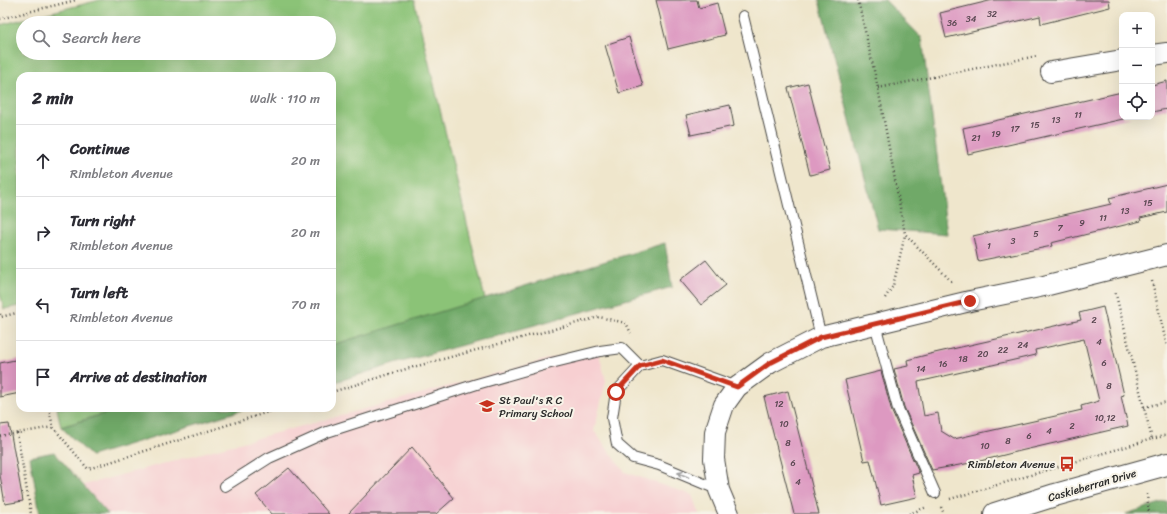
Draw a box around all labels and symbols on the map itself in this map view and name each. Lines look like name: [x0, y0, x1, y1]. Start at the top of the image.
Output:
house number: 32: [987, 6, 997, 22]
house number: 34: [966, 11, 977, 27]
house number: 36: [947, 15, 957, 31]
house number: 11: [1074, 107, 1082, 123]
house number: 13: [1052, 112, 1060, 128]
house number: 15: [1030, 117, 1040, 133]
house number: 17: [1010, 121, 1020, 137]
house number: 19: [991, 126, 1001, 142]
house number: 21: [971, 130, 981, 146]
house number: 15: [1143, 195, 1153, 211]
house number: 13: [1121, 203, 1129, 219]
house number: 11: [1099, 210, 1107, 226]
house number: 9: [1079, 215, 1085, 231]
house number: 7: [1057, 220, 1063, 236]
house number: 5: [1033, 226, 1039, 242]
house number: 3: [1011, 233, 1016, 249]
house number: 1: [987, 238, 991, 254]
route end: [961, 292, 979, 310]
house number: 2: [1091, 312, 1097, 328]
house number: 4: [1096, 334, 1102, 350]
house number: 24: [1018, 337, 1029, 353]
house number: 22: [998, 342, 1008, 358]
house number: 20: [978, 346, 989, 362]
house number: 18: [958, 351, 968, 367]
house number: 6: [1101, 355, 1107, 371]
house number: 16: [939, 356, 947, 372]
house number: 14: [916, 361, 926, 377]
house number: 8: [1106, 378, 1112, 394]
route start: [607, 383, 625, 401]
place label: St Paul's R C Primary School: [499, 391, 574, 423]
house number: 12: [774, 396, 784, 412]
school or university icon: St Paul's R C Primary School: [478, 397, 496, 415]
house number: 10,12: [1094, 410, 1116, 426]
house number: 10: [779, 416, 789, 432]
house number: 2: [1069, 418, 1075, 434]
house number: 4: [1046, 423, 1052, 439]
house number: 6: [1026, 428, 1032, 444]
house number: 8: [1005, 433, 1011, 449]
house number: 8: [785, 435, 791, 451]
house number: 10: [980, 438, 990, 454]
house number: 6: [790, 455, 796, 471]
place label: Rimbleton Avenue: [968, 455, 1056, 474]
bus stop icon: Rimbleton Avenue: [1058, 455, 1076, 473]
street label: Caskieberran Drive: [1046, 464, 1139, 507]
one-way arrow: [677, 470, 689, 478]
house number: 4: [795, 474, 801, 490]

